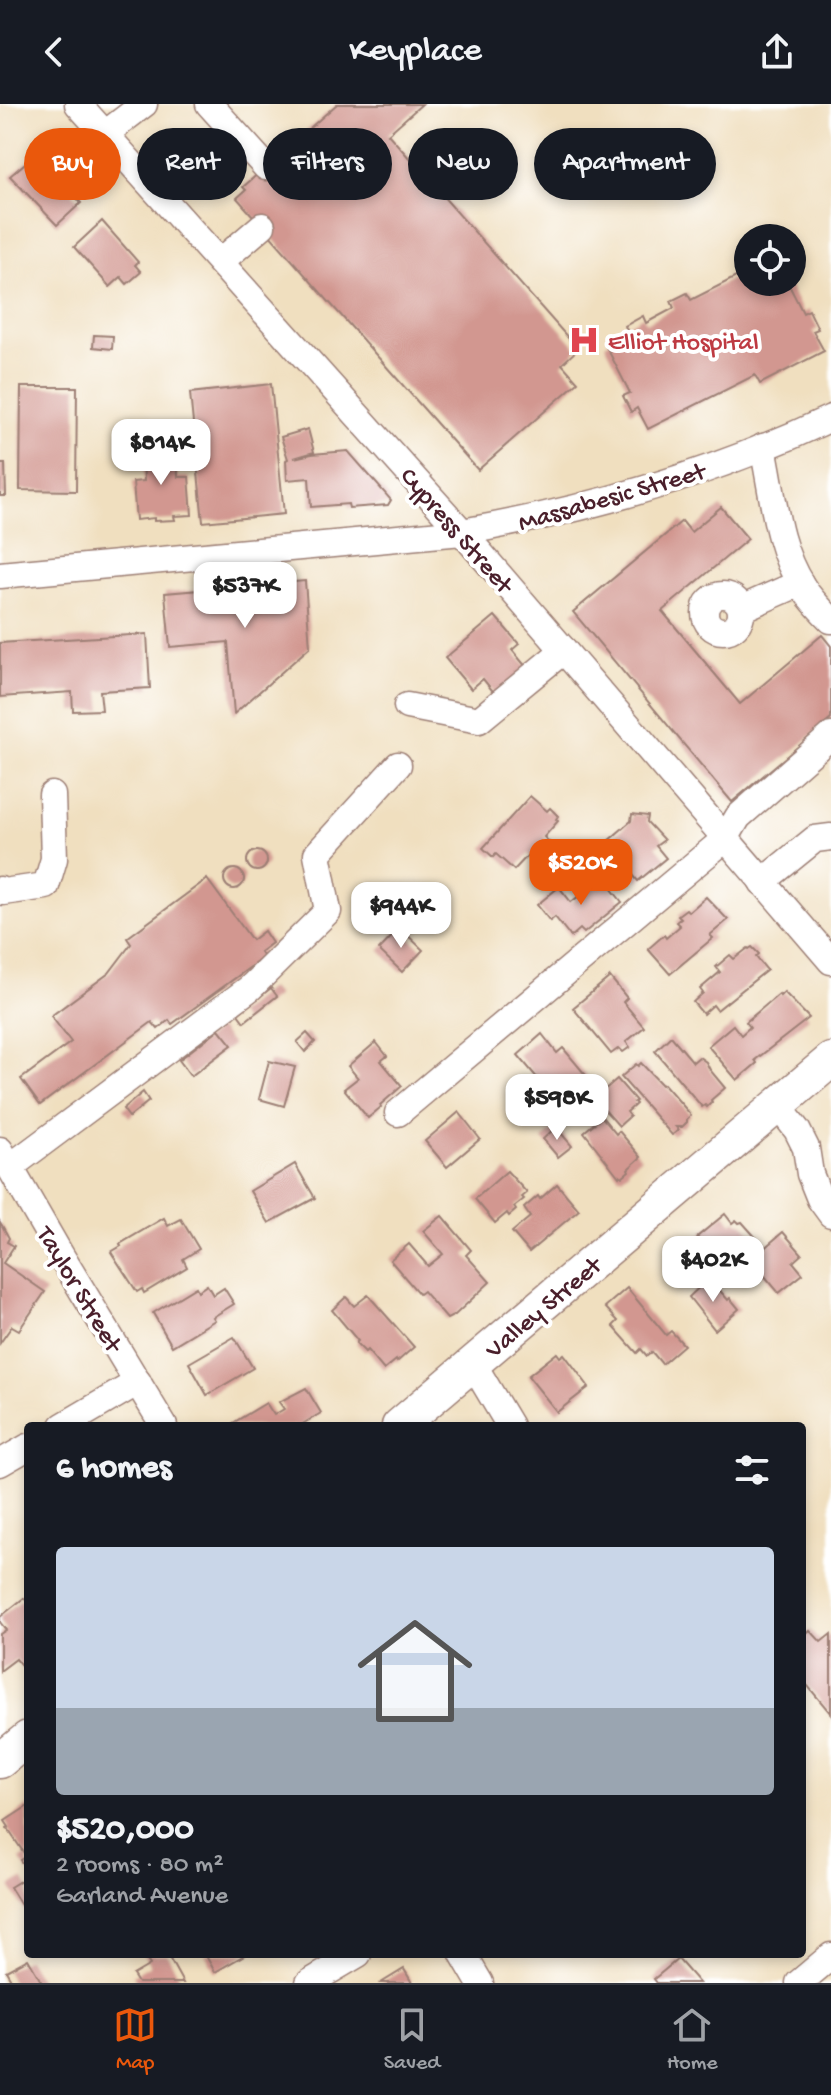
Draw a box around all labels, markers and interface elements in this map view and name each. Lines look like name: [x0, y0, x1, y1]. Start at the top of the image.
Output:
icon: back: [32, 30, 76, 74]
icon: share: [755, 30, 799, 74]
text: Keyplace: [349, 31, 482, 74]
chip: Buy: [24, 128, 121, 200]
chip: Rent: [137, 128, 247, 200]
chip: Filters: [263, 128, 392, 200]
chip: New: [408, 128, 518, 200]
chip: Apartment: [534, 128, 716, 200]
map controls: [734, 224, 806, 296]
button: locate: [734, 224, 806, 296]
hospital icon: Elliot Hospital: [567, 323, 601, 357]
place label: Elliot Hospital: [608, 329, 759, 360]
pin: $814K: [105, 419, 217, 487]
text: $814K: [129, 429, 193, 460]
street label: Massabesic Street: [515, 457, 711, 541]
street label: Cypress Street: [391, 463, 519, 603]
pin: $537K: [189, 562, 301, 630]
text: $537K: [212, 572, 278, 603]
pin: $520K: [525, 839, 637, 907]
text: $520K: [547, 849, 615, 880]
pin: $944K: [345, 882, 457, 950]
text: $944K: [369, 892, 433, 923]
pin: $598K: [501, 1074, 613, 1142]
text: $598K: [524, 1084, 590, 1115]
street label: Taylor Street: [26, 1220, 128, 1361]
pin: $402K: [657, 1236, 769, 1304]
text: $402K: [680, 1246, 746, 1277]
street label: Valley Street: [480, 1250, 611, 1368]
icon: filters: [730, 1448, 774, 1492]
text: 6 homes: [56, 1450, 171, 1490]
icon: home: [343, 1599, 487, 1743]
text: $520,000: [56, 1811, 194, 1851]
text: 2 rooms · 80 m²: [56, 1851, 224, 1882]
text: Garland Avenue: [56, 1882, 228, 1913]
tab: Map: [113, 2003, 157, 2077]
tab: Saved: [384, 2003, 440, 2077]
tab: Home: [667, 2003, 718, 2077]

